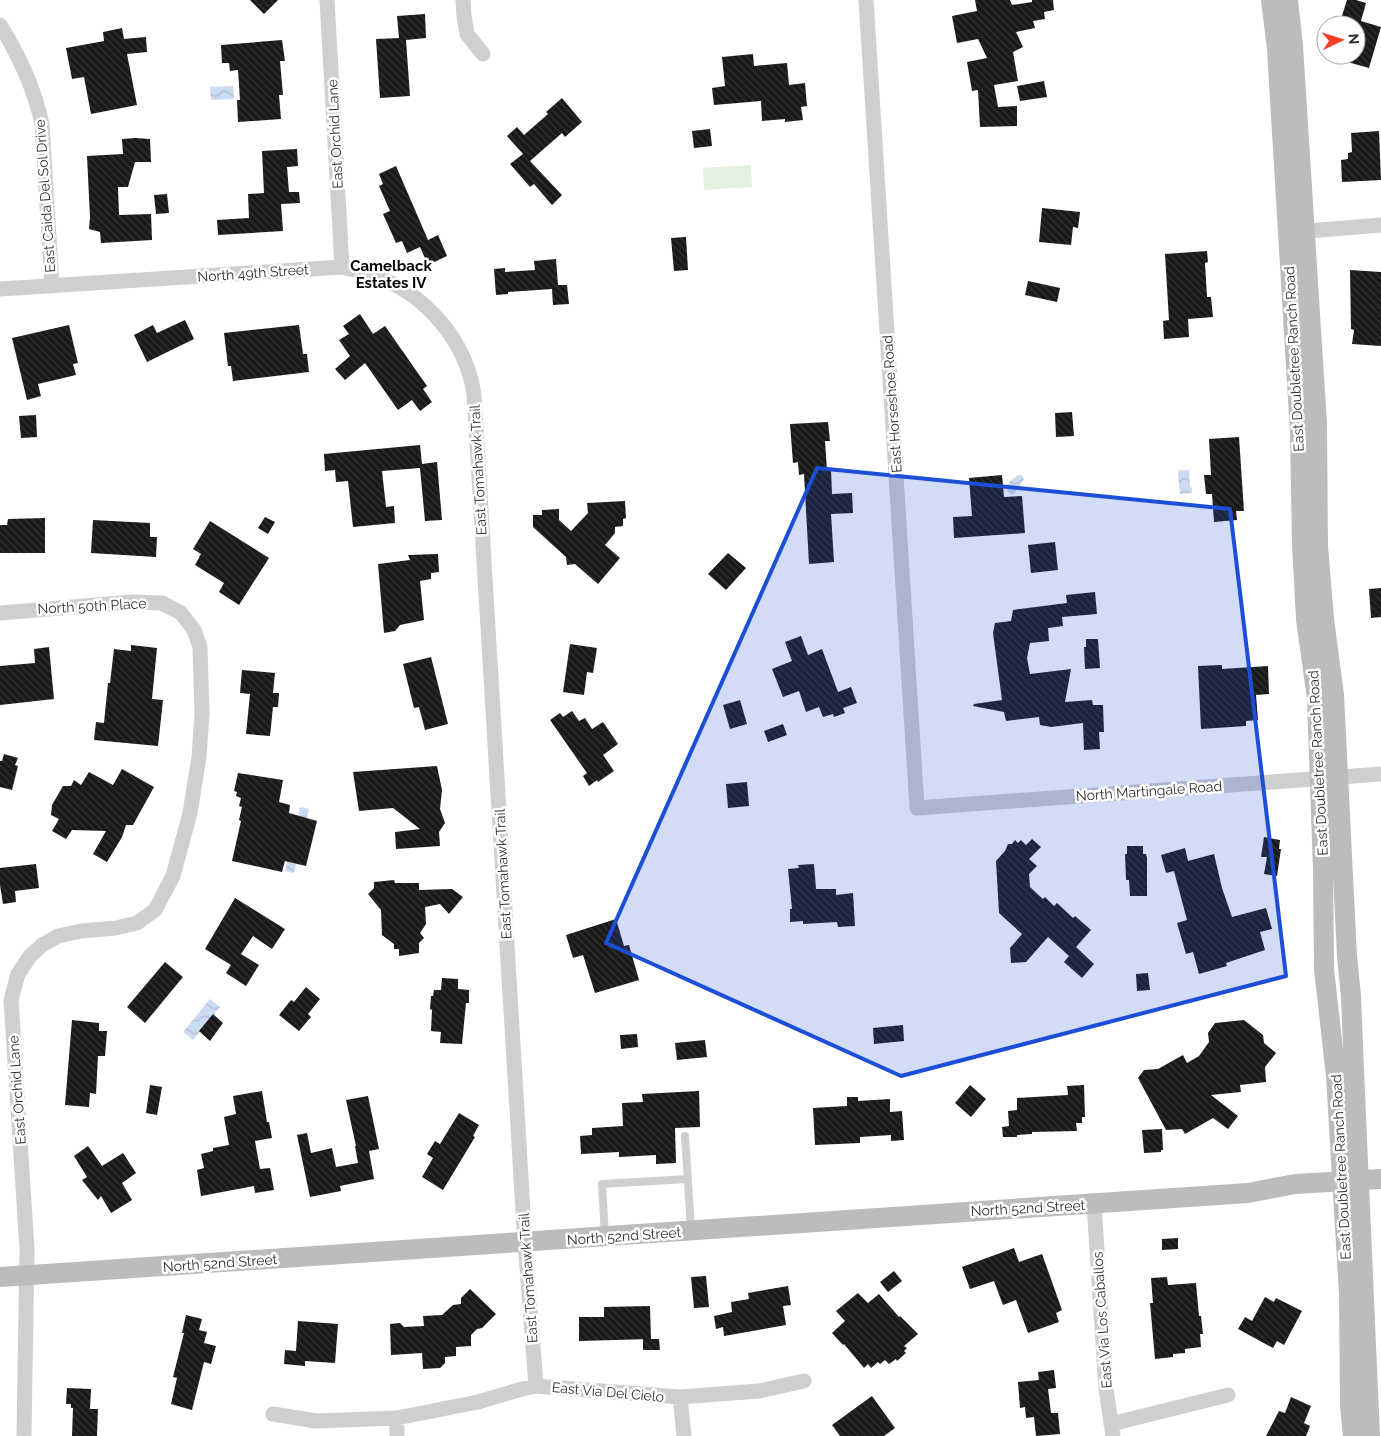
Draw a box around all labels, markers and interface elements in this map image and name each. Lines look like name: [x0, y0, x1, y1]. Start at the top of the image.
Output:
north arrow: [1316, 15, 1366, 65]
text: N: [1346, 33, 1362, 45]
street label: East Orchid Lane: [324, 79, 346, 189]
street label: East Caida Del Sol Drive: [32, 119, 58, 273]
district label: Camelback Estates IV: [350, 257, 432, 292]
street label: North 49th Street: [197, 261, 309, 285]
street label: East Doubletree Ranch Road: [1281, 266, 1307, 452]
street label: East Horseshoe Road: [879, 335, 905, 473]
street label: East Tomahawk Trail: [467, 404, 489, 536]
street label: North 50th Place: [37, 595, 147, 617]
street label: East Doubletree Ranch Road: [1305, 670, 1331, 856]
street label: North Martingale Road: [1075, 778, 1223, 804]
street label: East Tomahawk Trail: [492, 808, 514, 940]
street label: East Orchid Lane: [5, 1035, 29, 1145]
street label: East Doubletree Ranch Road: [1328, 1074, 1354, 1260]
street label: North 52nd Street: [970, 1197, 1086, 1219]
street label: East Tomahawk Trail: [515, 1212, 541, 1344]
street label: North 52nd Street: [566, 1224, 682, 1248]
street label: North 52nd Street: [162, 1251, 278, 1275]
street label: East Via Los Caballos: [1089, 1251, 1115, 1389]
street label: East Via Del Cielo: [551, 1379, 665, 1405]

